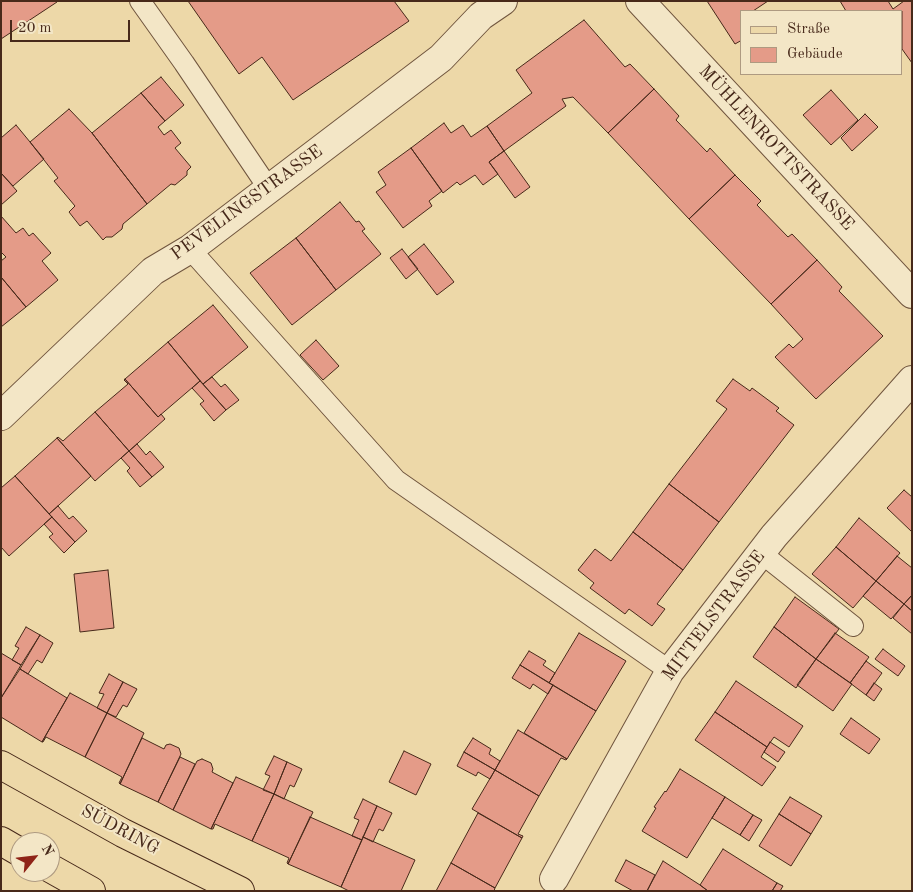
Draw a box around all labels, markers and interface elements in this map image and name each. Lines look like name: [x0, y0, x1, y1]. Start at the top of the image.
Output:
scale bar: [12, 10, 132, 42]
legend: [740, 10, 903, 75]
text: 20 m: [18, 21, 52, 36]
text: Straße: [787, 22, 830, 37]
text: Gebäude: [787, 47, 843, 62]
street label: MÜHLENROTTSTRASSE: [694, 61, 858, 235]
street label: PEVELINGSTRASSE: [167, 141, 327, 265]
street label: MITTELSTRASSE: [658, 547, 770, 685]
street label: SÜDRING: [77, 800, 163, 860]
north arrow: [10, 832, 60, 882]
text: N: [39, 842, 56, 858]

